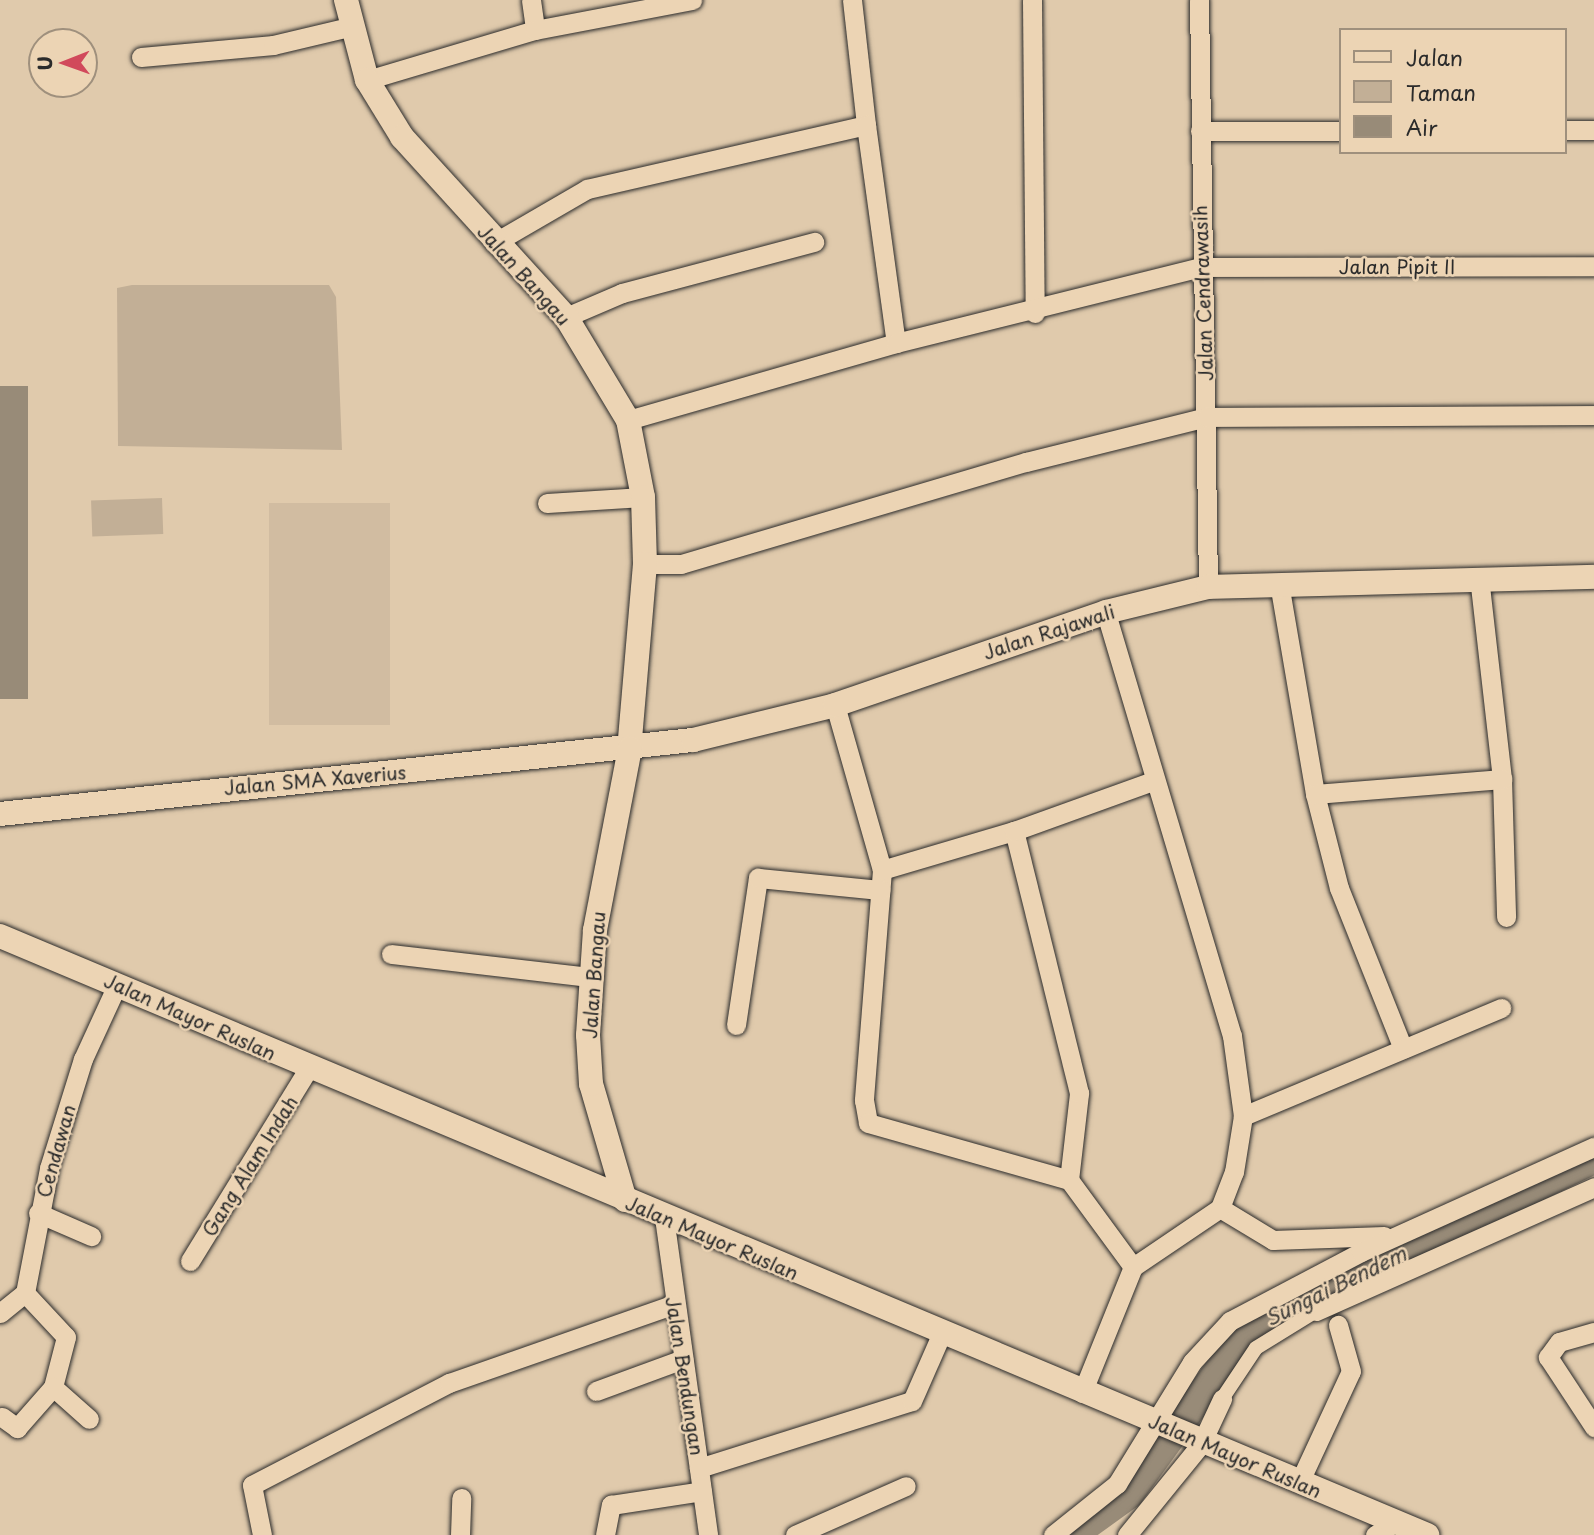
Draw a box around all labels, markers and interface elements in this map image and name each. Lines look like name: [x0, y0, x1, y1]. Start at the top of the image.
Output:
north arrow: [28, 28, 98, 98]
legend: [1338, 28, 1566, 154]
text: Jalan: [1406, 41, 1463, 73]
text: U: [30, 56, 58, 71]
text: Taman: [1406, 76, 1476, 108]
text: Air: [1406, 111, 1437, 143]
street label: Jalan Cendrawasih: [1189, 204, 1217, 382]
street label: Jalan Bangau: [473, 220, 575, 330]
street label: Jalan Pipit II: [1339, 256, 1455, 278]
street label: Jalan Rajawali: [981, 600, 1117, 664]
street label: Jalan SMA Xaverius: [223, 761, 407, 799]
street label: Jalan Bangau: [578, 910, 610, 1040]
street label: Jalan Mayor Ruslan: [100, 969, 280, 1065]
street label: Gang Alam Indah: [197, 1091, 303, 1241]
street label: Cendawan: [32, 1102, 80, 1200]
street label: Jalan Mayor Ruslan: [622, 1191, 802, 1285]
water label: Sungai Bendem: [1259, 1239, 1411, 1331]
street label: Jalan Bendungan: [661, 1295, 709, 1457]
street label: Jalan Mayor Ruslan: [1145, 1409, 1325, 1503]

